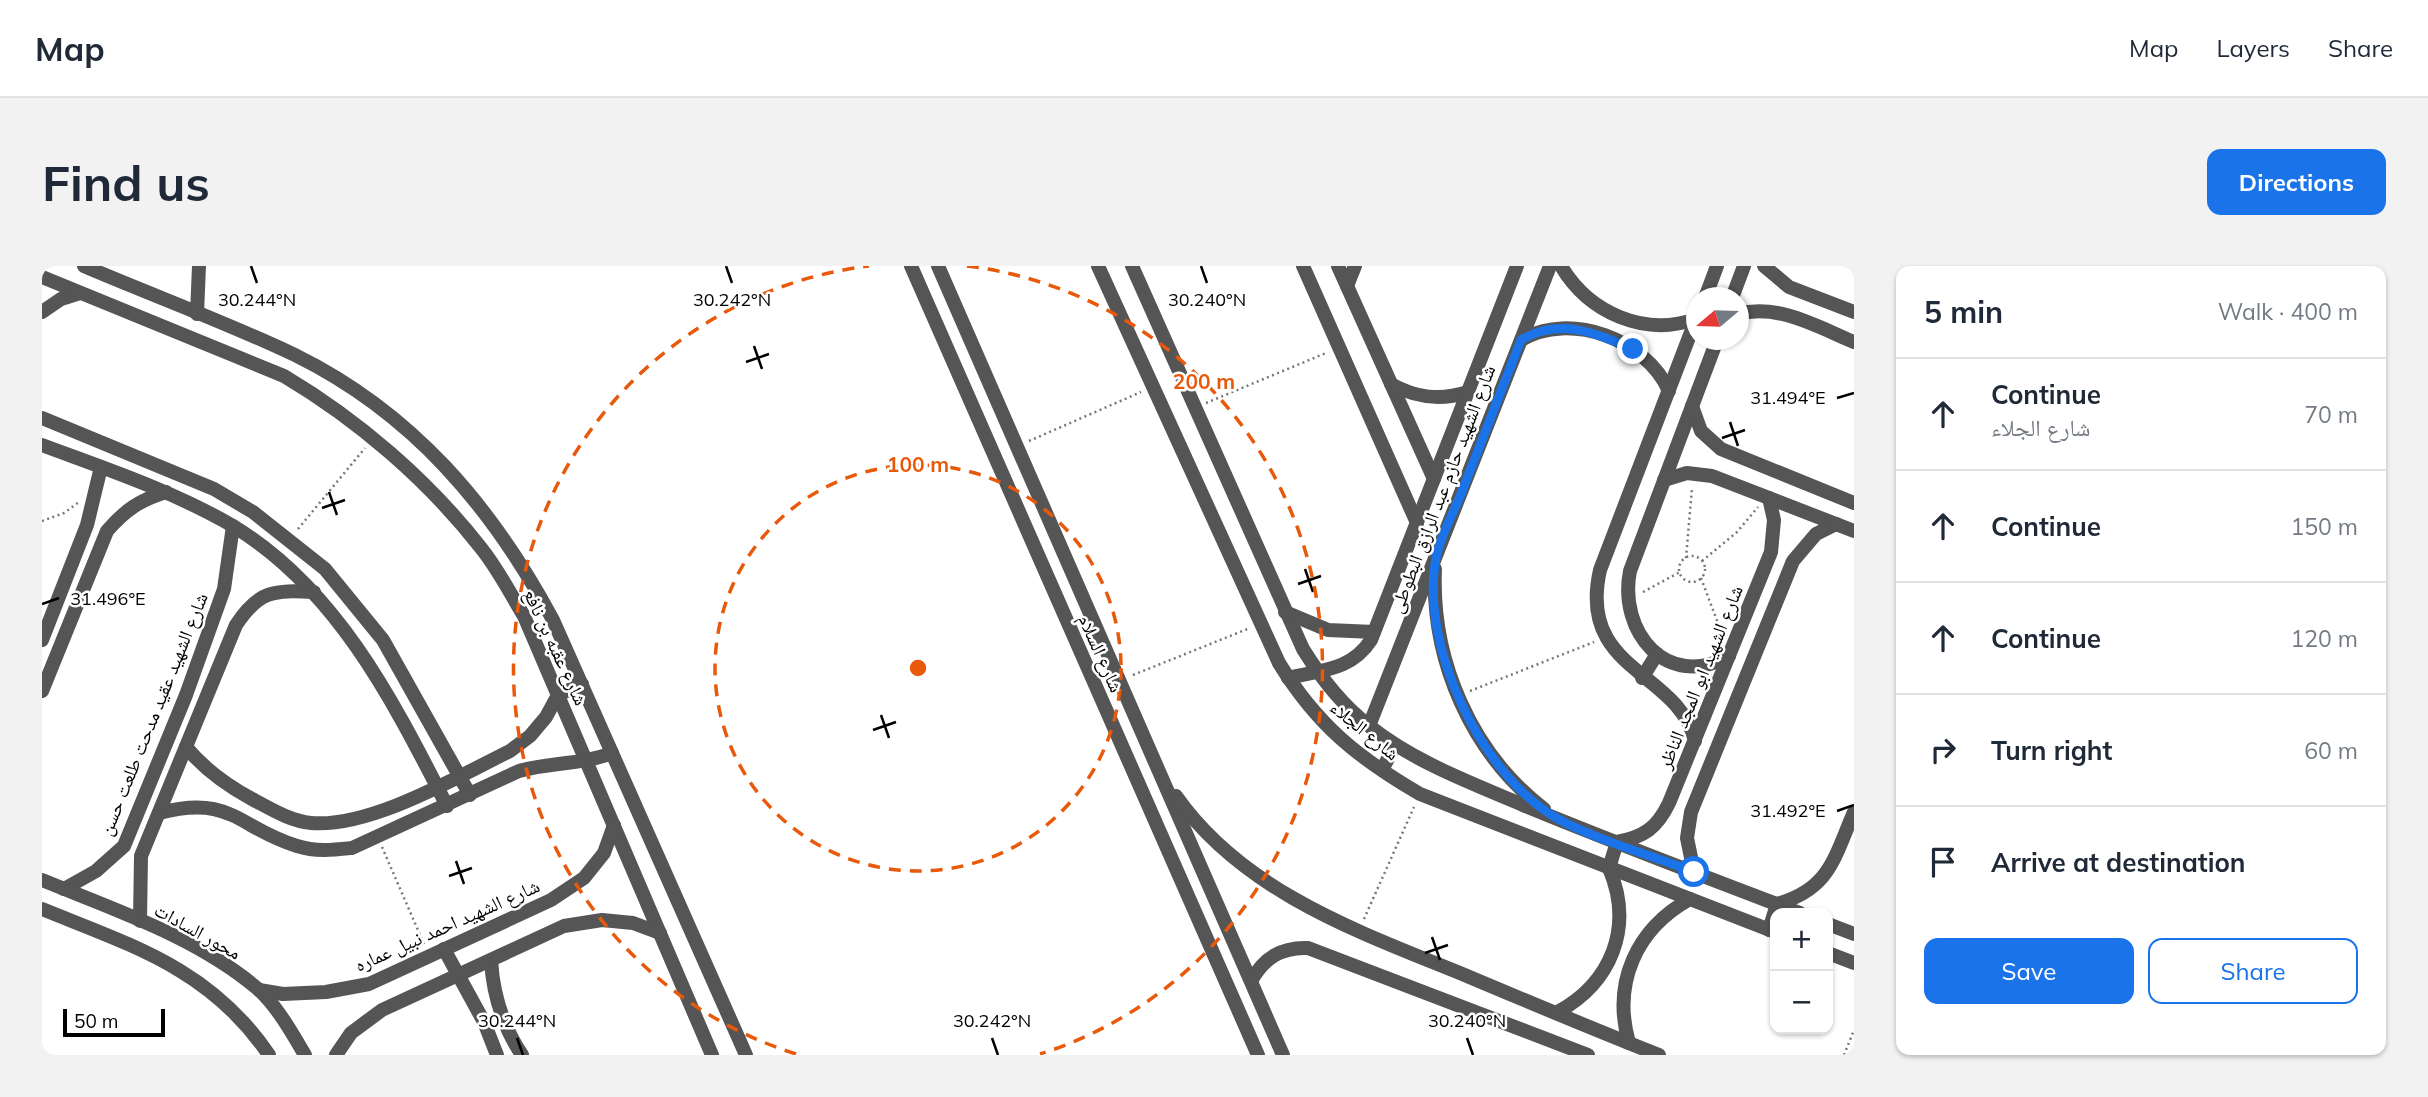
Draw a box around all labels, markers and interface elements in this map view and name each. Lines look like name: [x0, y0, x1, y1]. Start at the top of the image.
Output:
text: Map: [35, 28, 105, 69]
text: Map: [2129, 33, 2178, 63]
text: Layers: [2216, 33, 2290, 63]
text: Share: [2328, 33, 2393, 63]
button: Directions: [2207, 149, 2386, 215]
text: Find us: [42, 152, 210, 213]
north arrow: [1686, 287, 1749, 350]
text: 30.244°N: [218, 288, 296, 311]
text: 30.242°N: [693, 288, 771, 311]
text: 30.240°N: [1168, 288, 1246, 311]
text: 5 min: [1924, 293, 2003, 331]
text: Walk · 400 m: [2218, 297, 2358, 326]
route end: [1617, 333, 1648, 364]
street label: شارع الشهيد حازم عبد الرازق البطوطى: [1384, 362, 1502, 617]
text: 200 m: [1173, 368, 1235, 394]
text: Continue: [1991, 378, 2101, 411]
text: 31.494°E: [1750, 386, 1826, 409]
icon: ahead: [1924, 395, 1962, 433]
text: 70 m: [2304, 400, 2358, 429]
text: شارع الجلاء: [1991, 413, 2090, 442]
text: 100 m: [887, 451, 949, 477]
icon: ahead: [1924, 507, 1962, 545]
text: Continue: [1991, 510, 2101, 543]
text: 150 m: [2290, 512, 2358, 541]
street label: شارع الشهيد ابو المجد الناظر: [1652, 582, 1748, 773]
street label: شارع عقبه بن نافع: [518, 585, 593, 709]
text: 31.496°E: [70, 587, 146, 610]
street label: شارع الشهيد عقيد مدحت طلعت حسن: [93, 589, 213, 839]
street label: شارع السلام: [1071, 610, 1129, 697]
icon: ahead: [1924, 619, 1962, 657]
text: Continue: [1991, 622, 2101, 655]
text: 120 m: [2290, 624, 2358, 653]
centre of rings: [906, 656, 930, 680]
street label: شارع الجلاء: [1326, 695, 1404, 765]
icon: right: [1924, 731, 1962, 769]
text: Turn right: [1991, 734, 2112, 767]
text: 60 m: [2304, 736, 2358, 765]
text: 31.492°E: [1750, 799, 1826, 822]
icon: arrive: [1924, 843, 1962, 881]
text: Arrive at destination: [1991, 846, 2246, 879]
route start: [1678, 856, 1709, 887]
street label: شارع الشهيد احمد نبيل عماره: [351, 873, 543, 977]
street label: محور السادات: [150, 897, 246, 965]
map controls: [1770, 908, 1833, 1034]
button: +: [1770, 908, 1833, 971]
button: Save: [1924, 938, 2134, 1004]
button: Share: [2148, 938, 2358, 1004]
button: −: [1770, 971, 1833, 1034]
scale bar: [63, 1006, 164, 1038]
text: 50 m: [74, 1009, 118, 1033]
text: 30.244°N: [478, 1009, 556, 1032]
text: 30.242°N: [953, 1009, 1031, 1032]
text: 30.240°N: [1428, 1009, 1506, 1032]

